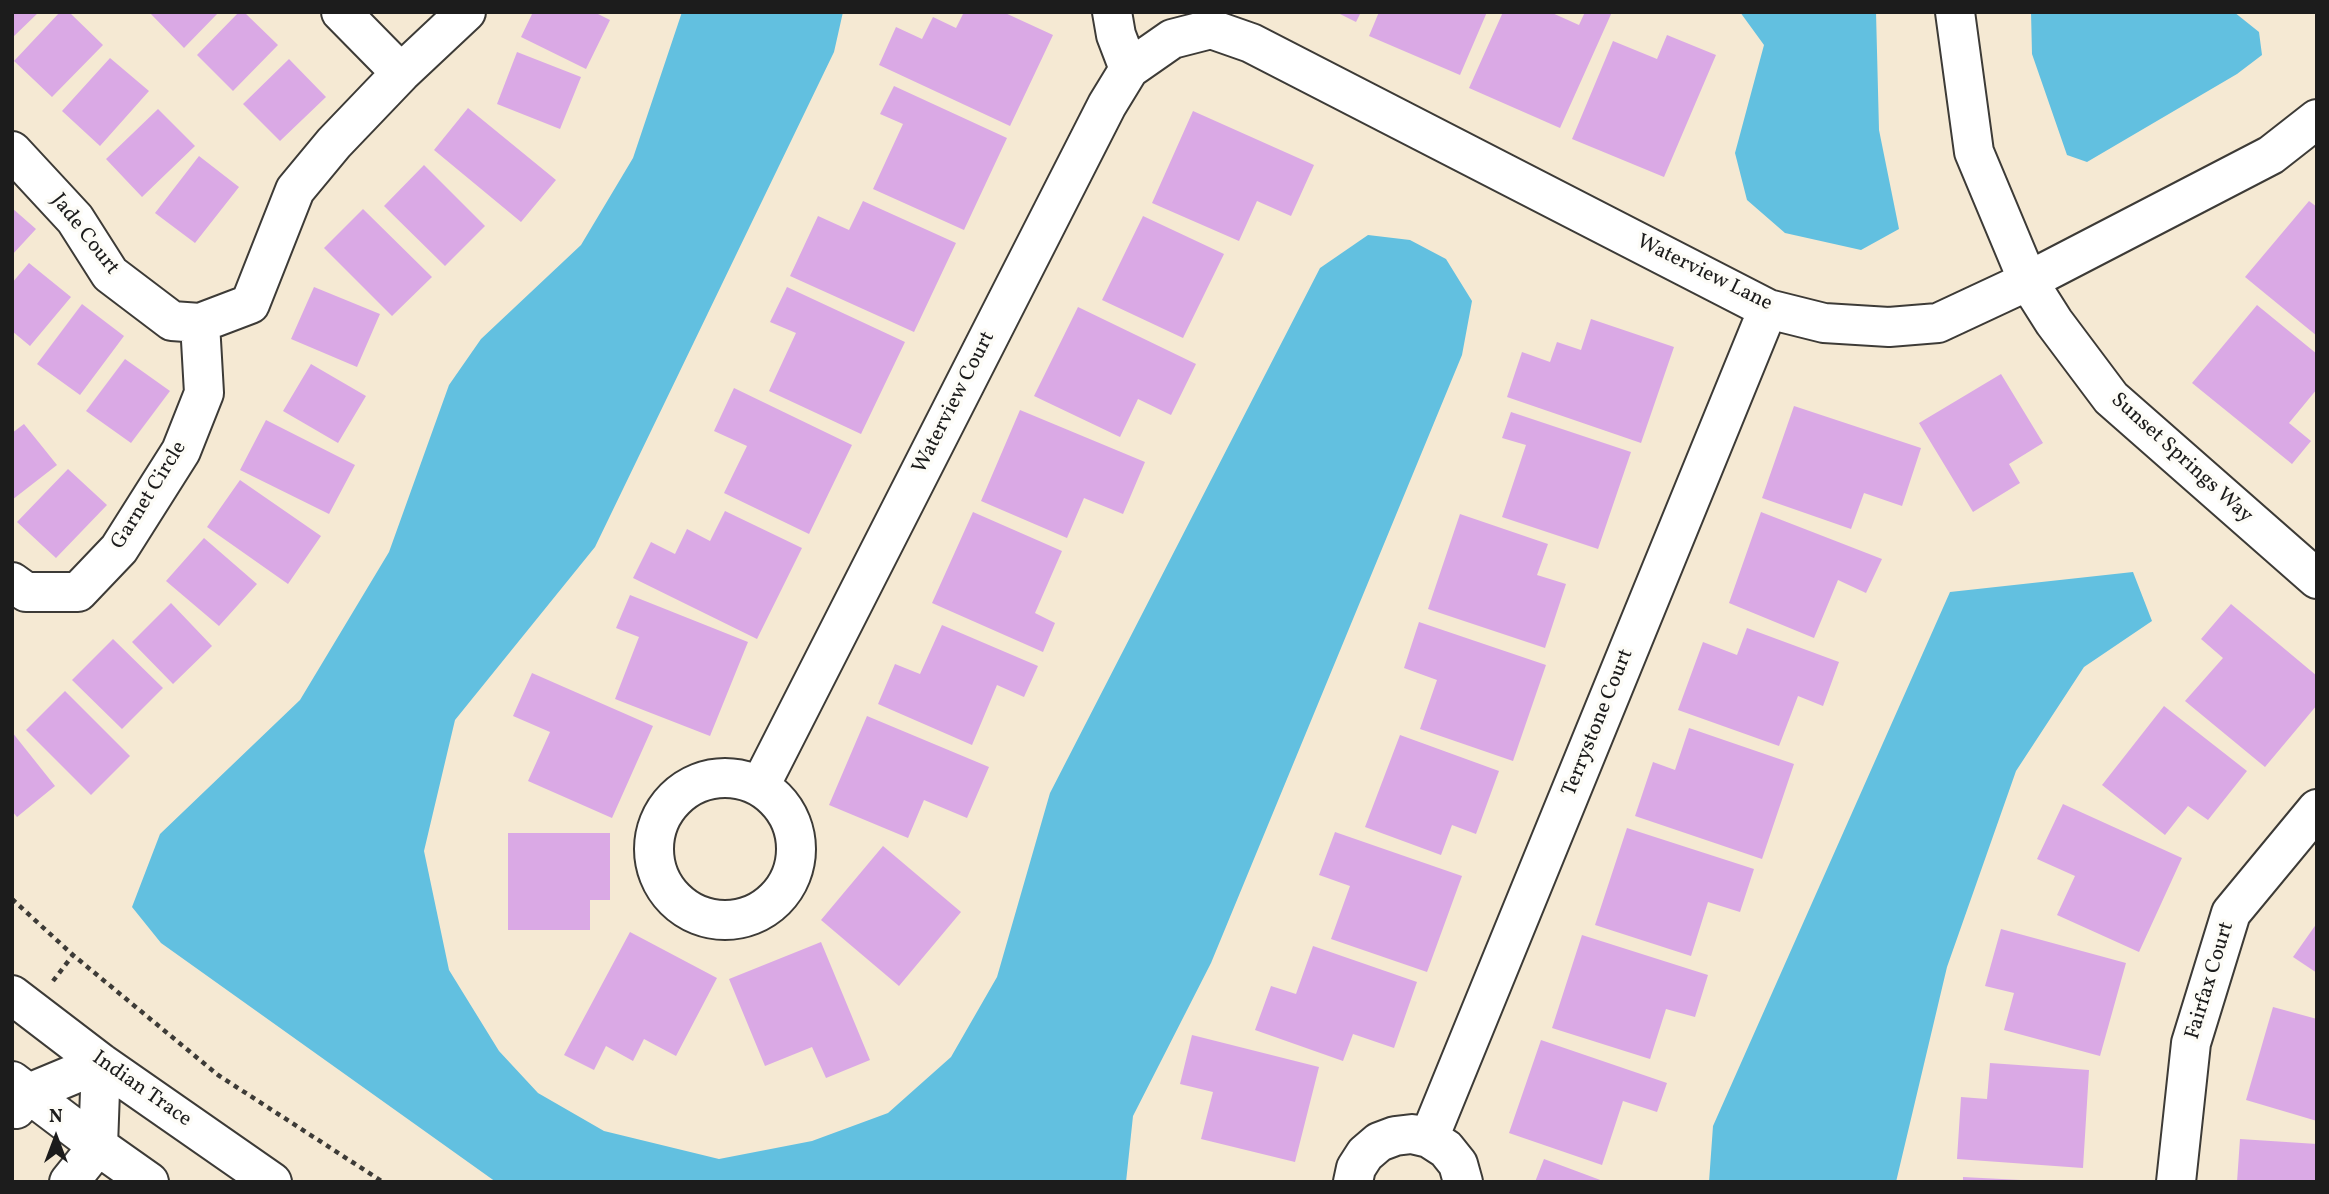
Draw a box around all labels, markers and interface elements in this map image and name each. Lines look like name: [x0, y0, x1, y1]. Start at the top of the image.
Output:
street label: Jade Court: [44, 189, 124, 281]
street label: Waterview Lane: [1632, 230, 1776, 318]
street label: Waterview Court: [908, 328, 1002, 478]
street label: Sunset Springs Way: [2105, 389, 2257, 529]
street label: Garnet Circle: [107, 437, 193, 555]
street label: Terrystone Court: [1558, 646, 1640, 800]
street label: Fairfax Court: [2181, 919, 2241, 1043]
street label: Indian Trace: [87, 1047, 195, 1133]
north arrow: [21, 1103, 91, 1173]
text: N: [49, 1104, 63, 1130]

